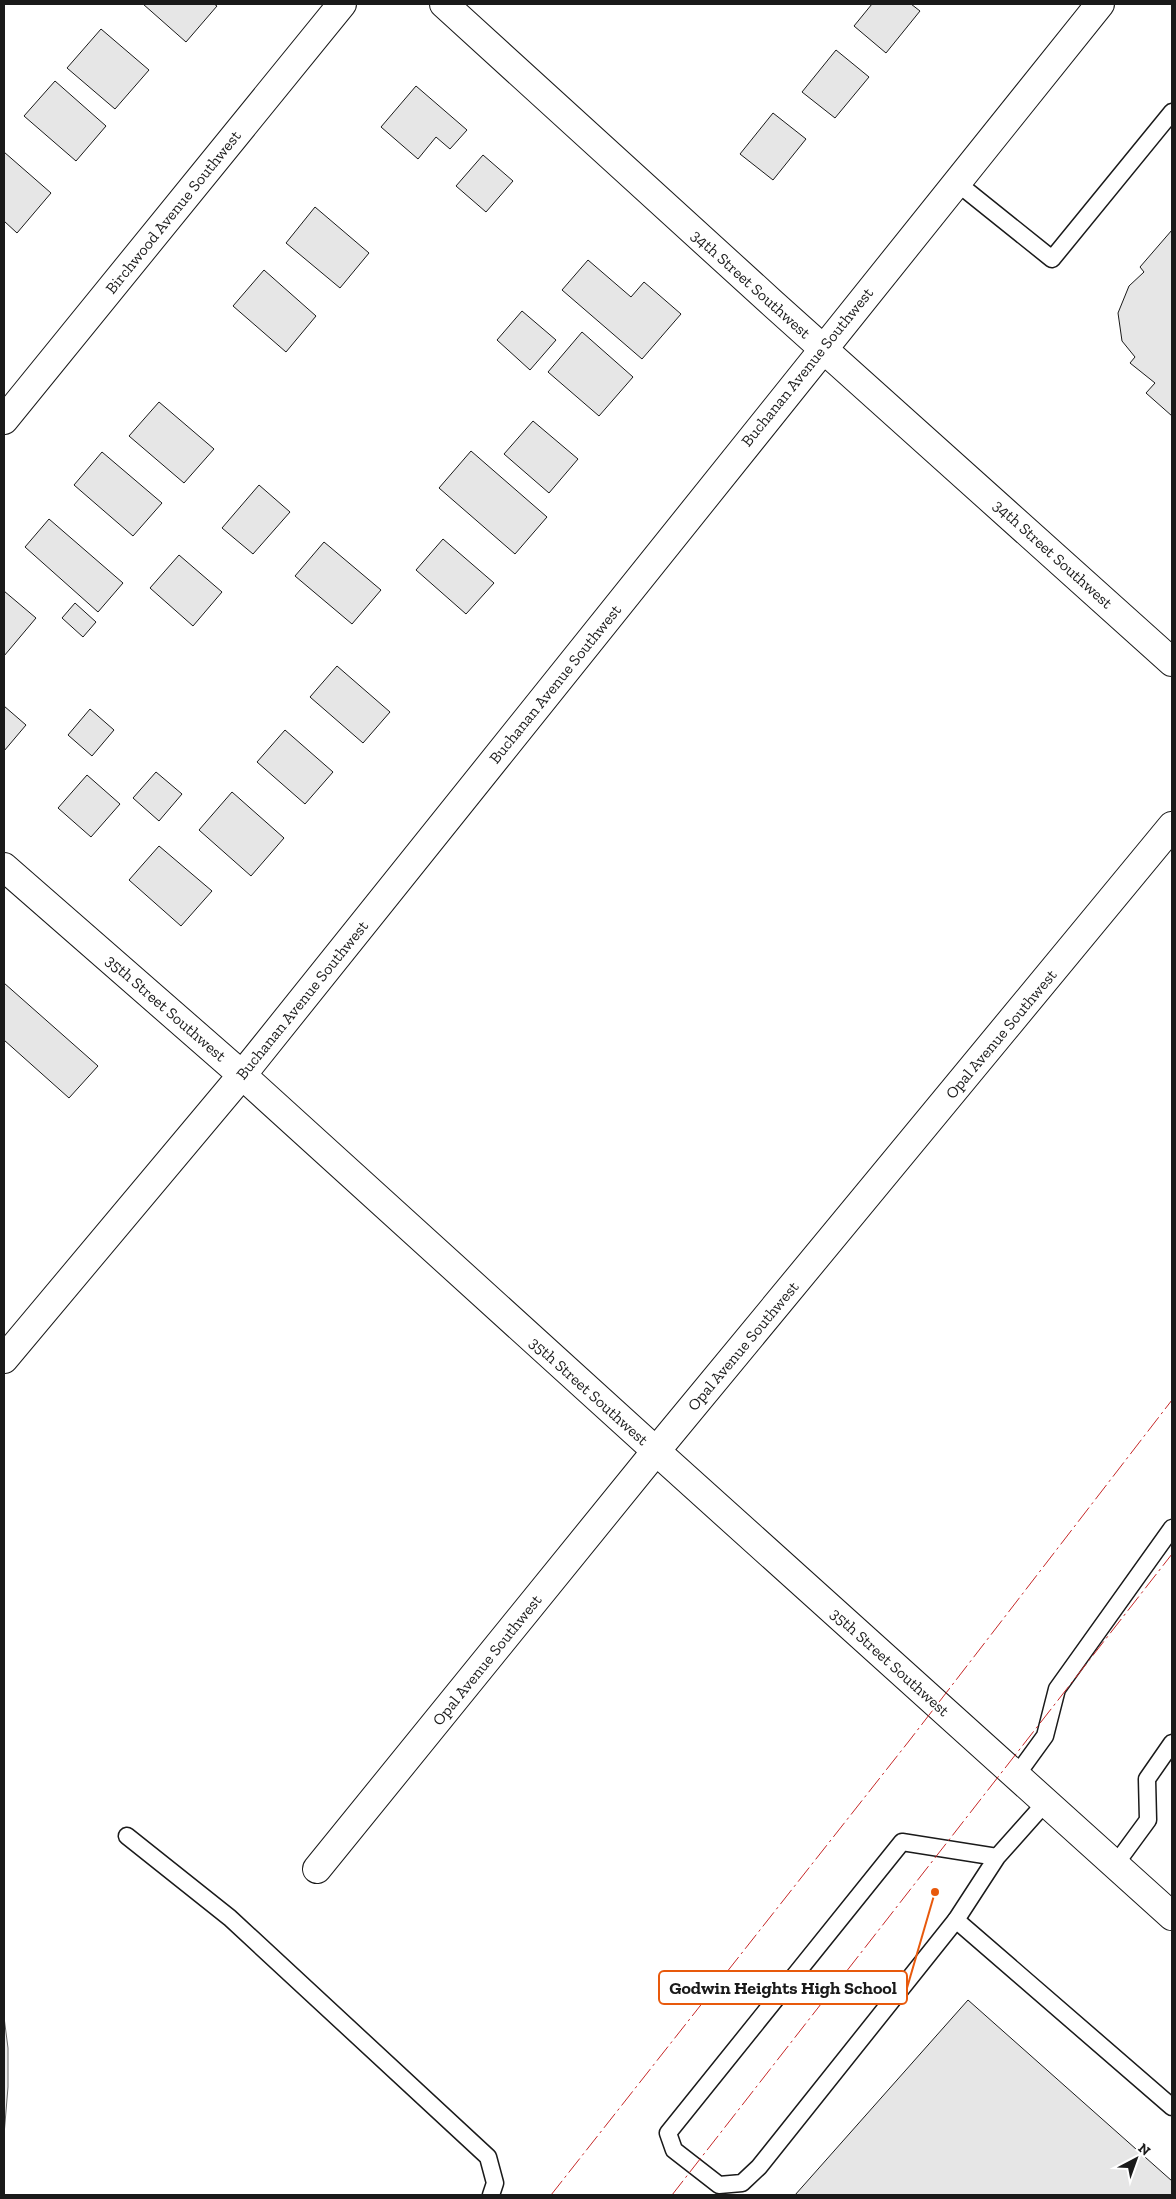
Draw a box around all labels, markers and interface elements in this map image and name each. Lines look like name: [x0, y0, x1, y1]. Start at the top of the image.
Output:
street label: Birchwood Avenue Southwest: [101, 127, 245, 297]
street label: 34th Street Southwest: [688, 226, 814, 342]
street label: Buchanan Avenue Southwest: [737, 284, 877, 450]
street label: 34th Street Southwest: [990, 496, 1116, 612]
street label: Buchanan Avenue Southwest: [485, 601, 625, 767]
street label: Buchanan Avenue Southwest: [232, 917, 372, 1083]
street label: 35th Street Southwest: [102, 951, 230, 1065]
street label: Opal Avenue Southwest: [941, 966, 1061, 1102]
street label: Opal Avenue Southwest: [683, 1278, 803, 1414]
street label: 35th Street Southwest: [526, 1333, 652, 1449]
street label: Opal Avenue Southwest: [428, 1591, 546, 1729]
street label: 35th Street Southwest: [827, 1604, 953, 1720]
callout: Godwin Heights High School: [659, 1971, 907, 2004]
text: Godwin Heights High School: [669, 1977, 897, 1999]
north arrow: [1111, 2134, 1161, 2184]
text: N: [1135, 2140, 1154, 2160]

